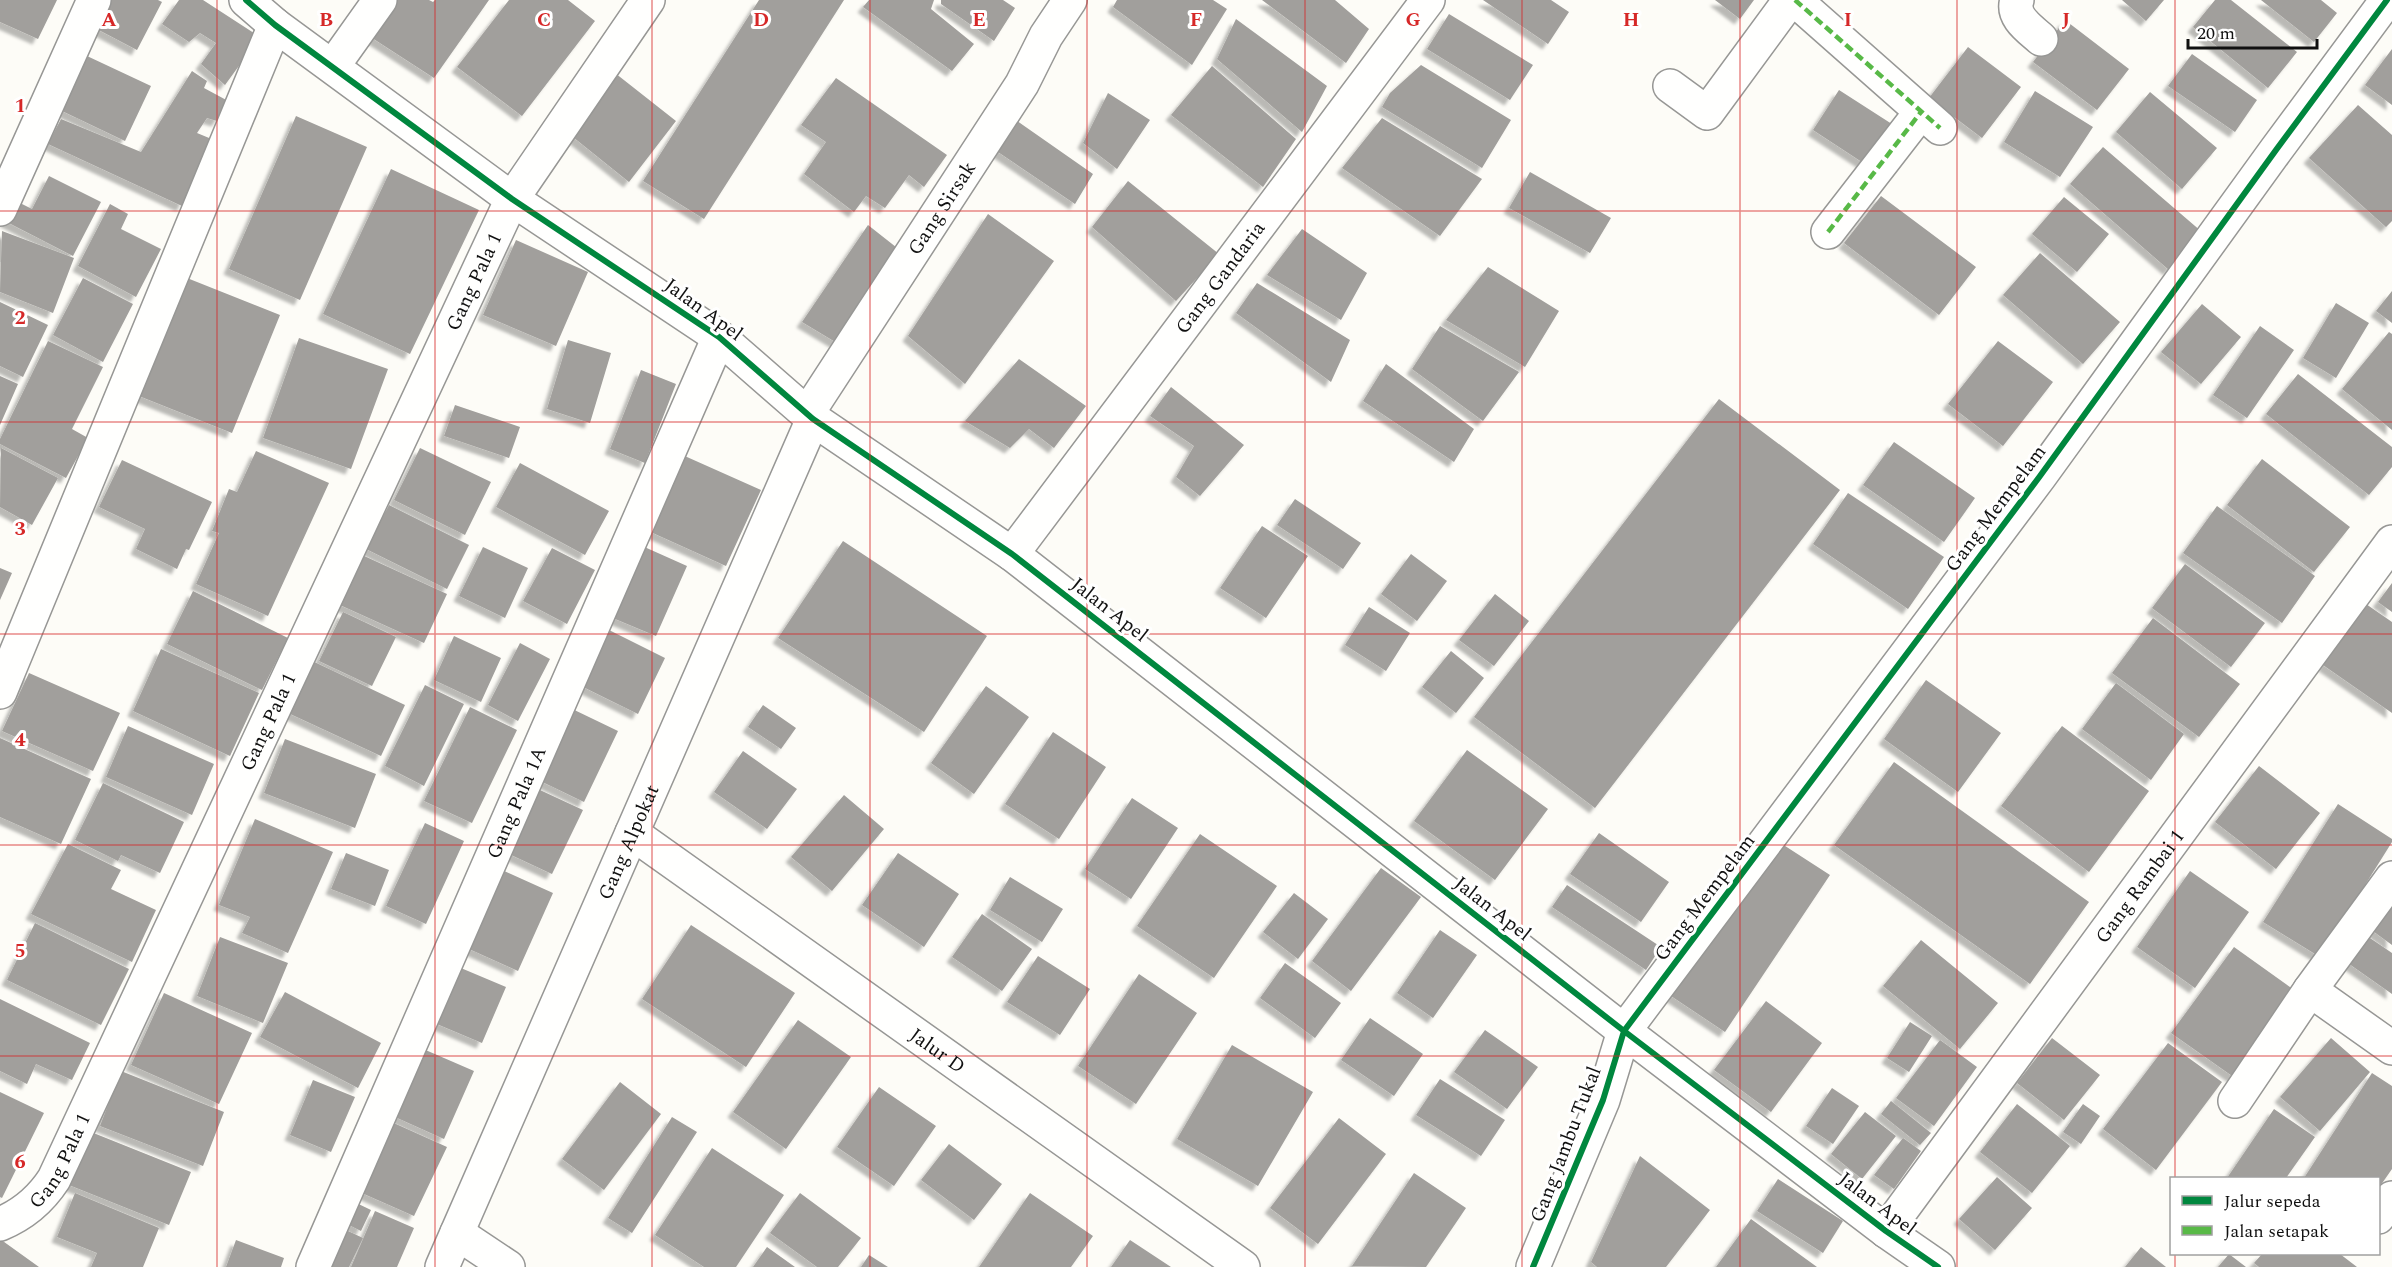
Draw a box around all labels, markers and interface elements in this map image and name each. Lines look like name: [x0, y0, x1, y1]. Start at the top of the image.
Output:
text: A: [101, 5, 117, 35]
text: B: [319, 5, 333, 35]
text: C: [537, 5, 551, 35]
text: D: [753, 5, 769, 35]
text: E: [972, 5, 986, 35]
text: F: [1190, 5, 1202, 35]
text: G: [1405, 5, 1421, 35]
text: H: [1623, 5, 1639, 35]
text: I: [1844, 5, 1852, 35]
text: J: [2062, 5, 2070, 35]
scale bar: [2188, 12, 2317, 50]
text: 20 m: [2197, 20, 2235, 47]
text: 1: [14, 91, 26, 121]
street label: Gang Sirsak: [900, 155, 984, 261]
street label: Gang Gandaria: [1168, 215, 1273, 341]
street label: Gang Pala 1: [438, 228, 510, 336]
street label: Jalan Apel: [658, 271, 749, 349]
text: 2: [14, 303, 26, 333]
street label: Gang Mempelam: [1938, 439, 2054, 579]
text: 3: [14, 514, 26, 544]
street label: Jalan Apel: [1064, 570, 1155, 650]
street label: Gang Pala 1: [233, 668, 304, 776]
text: 4: [14, 725, 26, 755]
street label: Gang Pala 1A: [479, 742, 555, 864]
street label: Gang Alpokat: [590, 780, 667, 905]
street label: Gang Rambai 1: [2088, 823, 2192, 950]
street label: Gang Mempelam: [1647, 828, 1763, 968]
street label: Jalan Apel: [1447, 869, 1538, 949]
text: 5: [14, 936, 26, 966]
street label: Jalur D: [903, 1021, 971, 1081]
street label: Gang Jambu Tukal: [1522, 1062, 1609, 1227]
street label: Gang Pala 1: [22, 1108, 99, 1216]
text: 6: [14, 1147, 26, 1177]
street label: Jalan Apel: [1832, 1164, 1923, 1243]
legend: [2170, 1177, 2380, 1255]
text: Jalur sepeda: [2224, 1188, 2321, 1215]
text: Jalan setapak: [2224, 1218, 2329, 1245]

